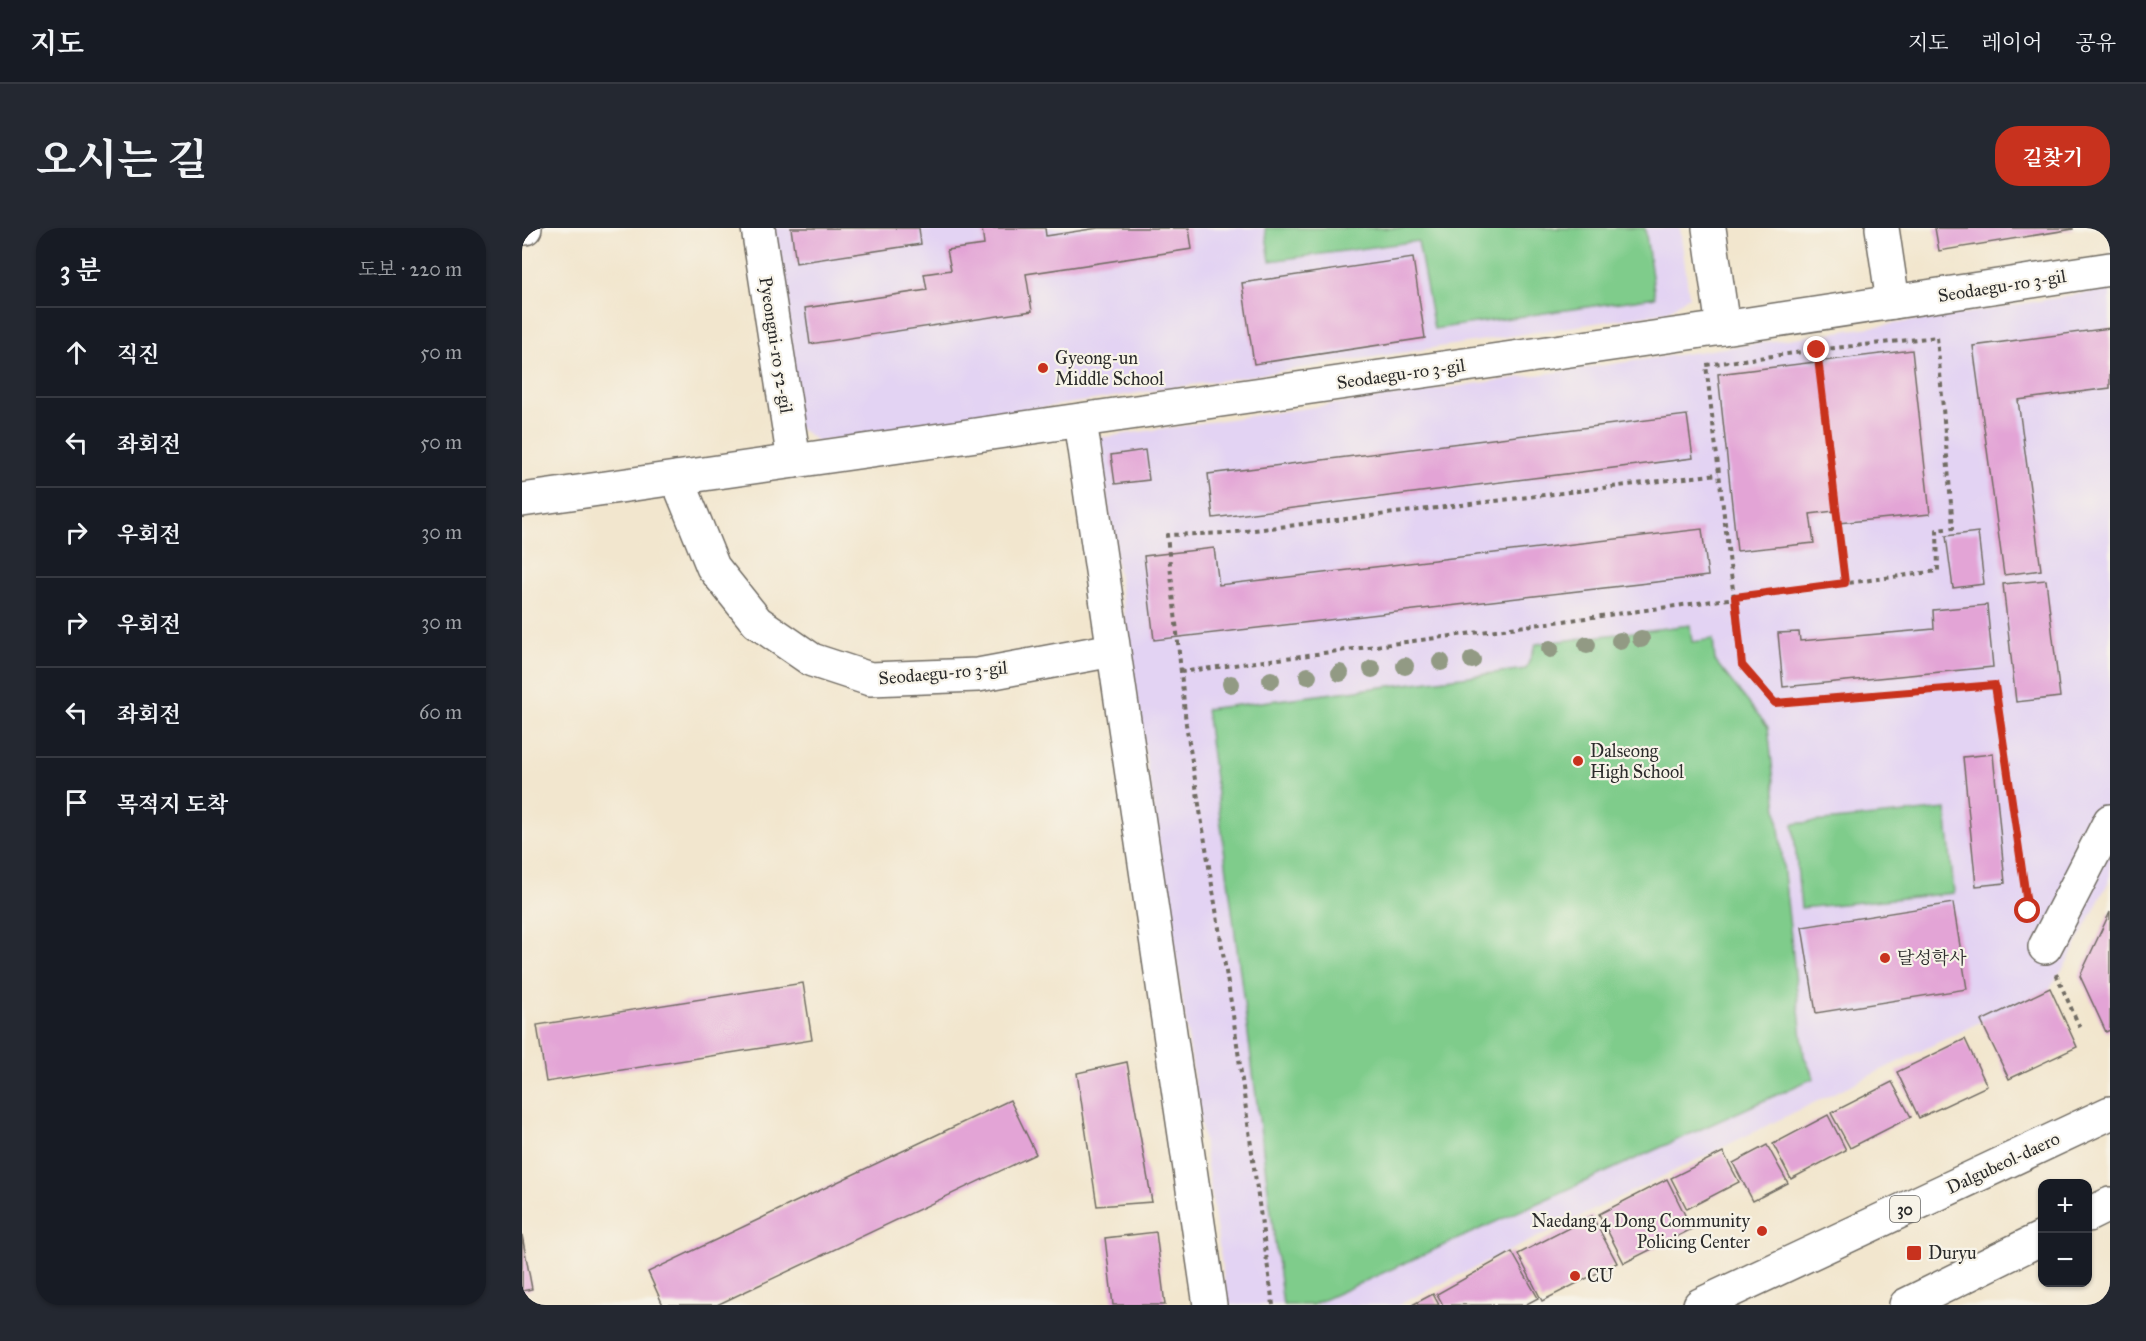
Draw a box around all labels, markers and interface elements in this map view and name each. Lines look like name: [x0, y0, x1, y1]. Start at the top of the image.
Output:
text: 지도: [30, 26, 84, 61]
text: 지도: [1908, 30, 1949, 56]
text: 레이어: [1982, 30, 2042, 56]
text: 공유: [2075, 30, 2116, 56]
button: 길찾기: [1995, 126, 2110, 186]
text: 오시는 길: [36, 134, 207, 186]
text: 3 분: [60, 254, 101, 286]
text: 도보 · 220 m: [358, 257, 462, 281]
street label: Seodaegu-ro 3-gil: [1936, 265, 2068, 308]
street label: Pyeongni-ro 52-gil: [753, 275, 798, 415]
icon: ahead: [60, 336, 93, 369]
route end: [1803, 336, 1829, 362]
text: 50 m: [420, 340, 462, 364]
text: 직진: [117, 341, 160, 368]
place label: Gyeong-un Middle School: [1055, 347, 1164, 390]
street label: Seodaegu-ro 3-gil: [1335, 354, 1467, 395]
marker: Gyeong-un Middle School: [1036, 361, 1050, 375]
icon: left: [60, 426, 93, 459]
text: 50 m: [420, 430, 462, 454]
text: 좌회전: [117, 431, 181, 458]
icon: right: [60, 516, 93, 549]
text: 30 m: [421, 520, 462, 544]
text: 우회전: [117, 521, 181, 548]
icon: right: [60, 606, 93, 639]
text: 30 m: [421, 610, 462, 634]
text: 우회전: [117, 611, 181, 638]
street label: Seodaegu-ro 3-gil: [878, 656, 1009, 691]
icon: left: [60, 696, 93, 729]
text: 60 m: [419, 700, 462, 724]
text: 좌회전: [117, 701, 181, 728]
place label: Dalseong High School: [1590, 740, 1684, 784]
marker: Dalseong High School: [1571, 754, 1585, 768]
icon: arrive: [60, 786, 93, 819]
text: 목적지 도착: [117, 791, 228, 818]
route start: [2014, 897, 2040, 923]
place label: 달성학사: [1897, 947, 1967, 969]
marker: 달성학사: [1878, 951, 1892, 965]
street label: Dalgubeol-daero: [1943, 1127, 2064, 1200]
map controls: [2038, 1179, 2092, 1287]
button: +: [2038, 1179, 2092, 1233]
road number: 30: [1890, 1196, 1920, 1222]
place label: Naedang 4 Dong Community Policing Center: [1532, 1210, 1751, 1254]
marker: Naedang 4 Dong Community Policing Center: [1755, 1224, 1769, 1238]
button: −: [2038, 1233, 2092, 1287]
place label: Duryu: [1928, 1242, 1977, 1264]
marker: Duryu: [1905, 1244, 1923, 1262]
place label: CU: [1587, 1265, 1614, 1287]
marker: CU: [1568, 1269, 1582, 1283]

